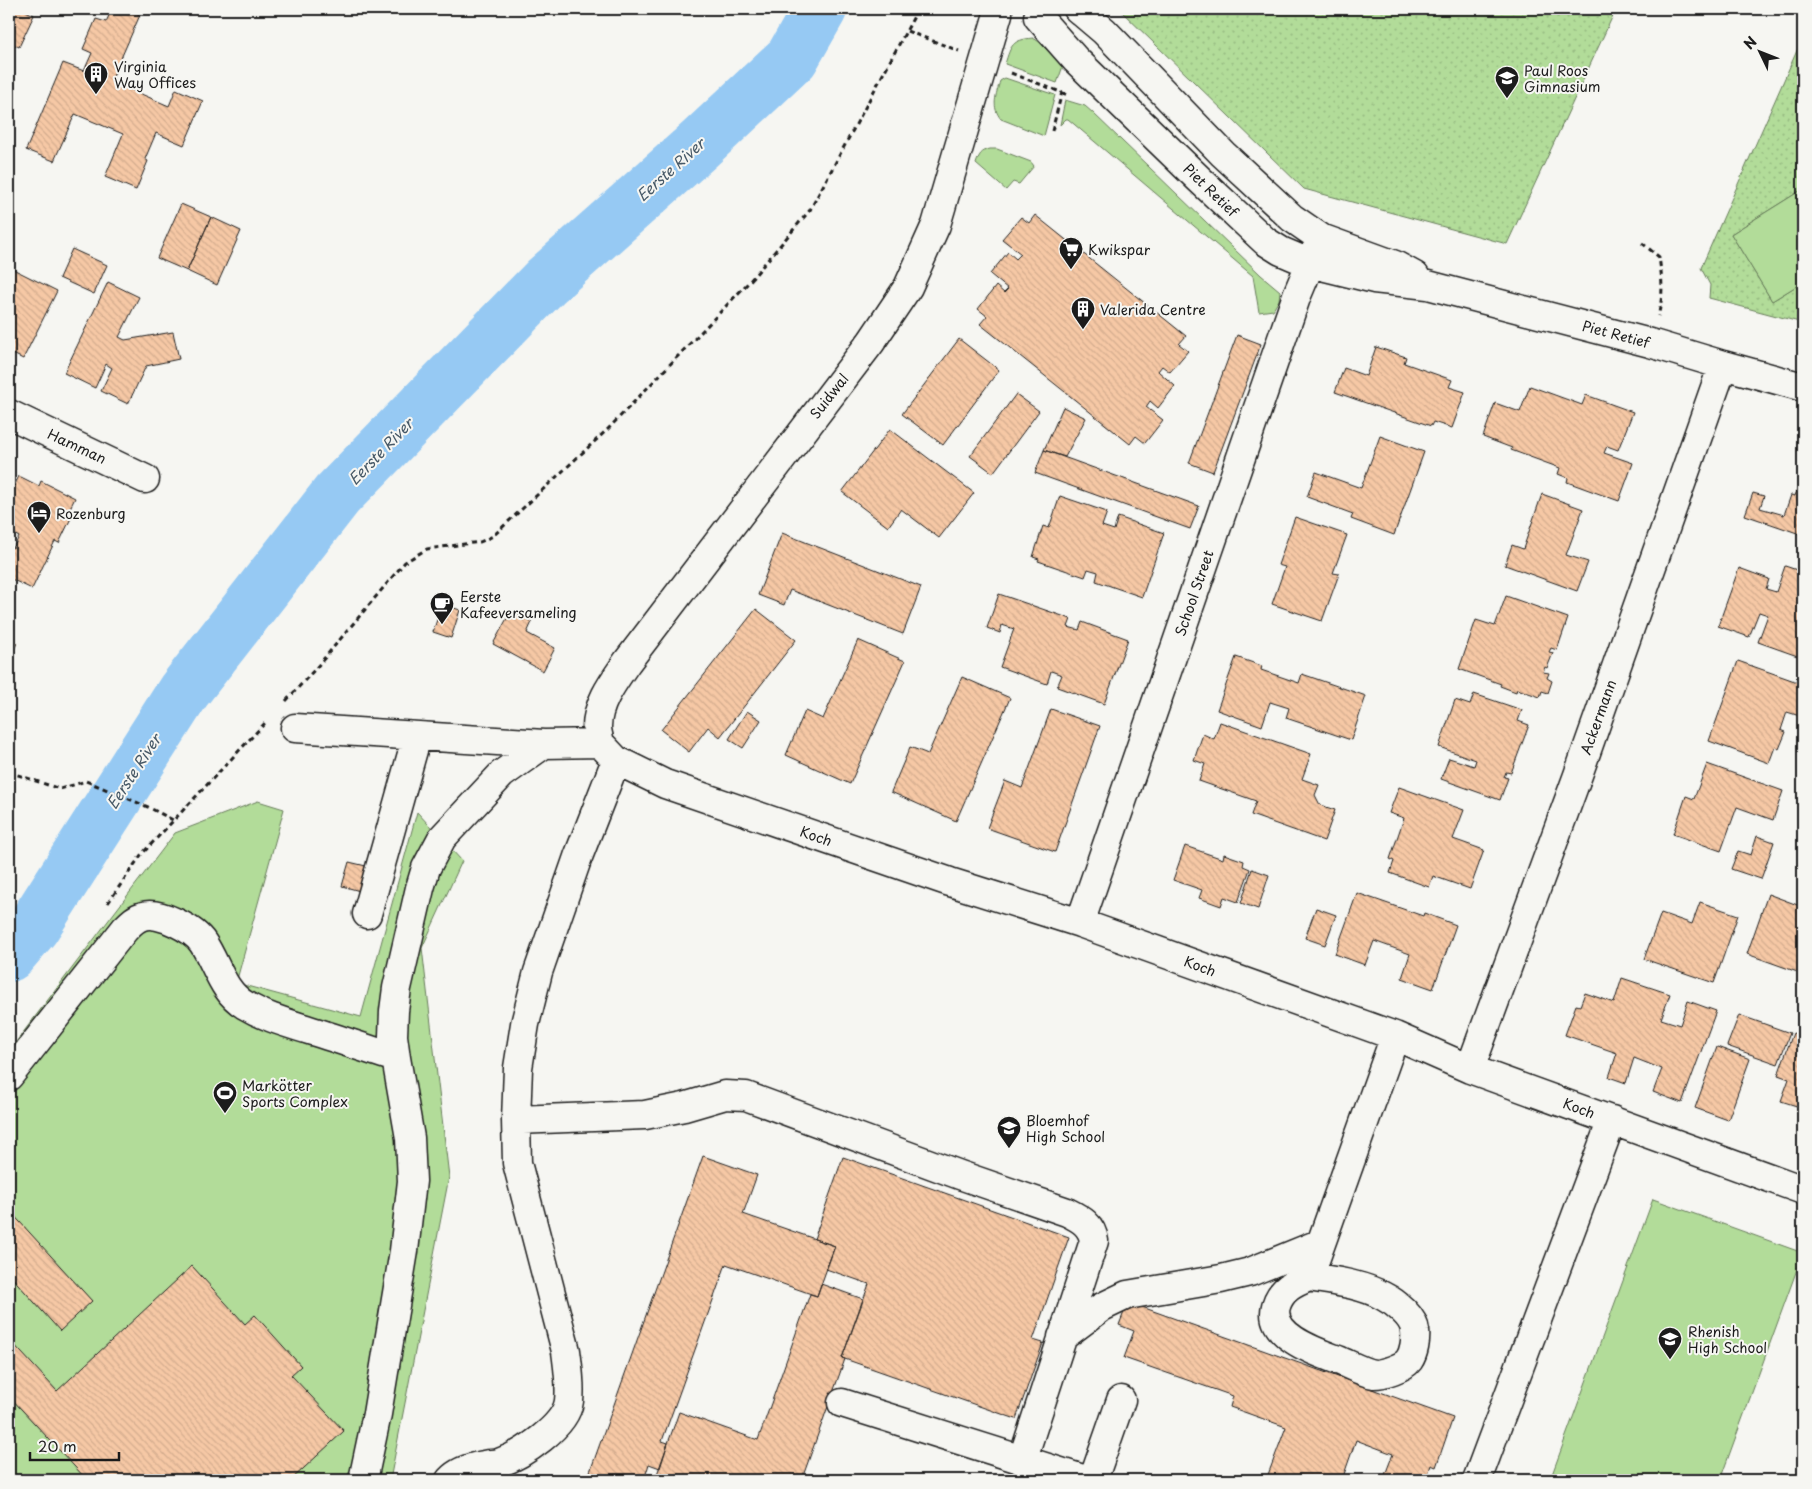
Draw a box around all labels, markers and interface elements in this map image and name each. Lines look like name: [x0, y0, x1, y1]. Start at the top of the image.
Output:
north arrow: [1734, 28, 1784, 78]
text: N: [1739, 32, 1762, 54]
place label: Virginia Way Offices: [114, 56, 196, 93]
place label: Paul Roos Gimnasium: [1524, 60, 1601, 97]
building icon: Virginia Way Offices: [83, 61, 109, 95]
school or university icon: Paul Roos Gimnasium: [1494, 65, 1520, 99]
water label: Eerste River: [631, 131, 711, 206]
street label: Piet Retief: [1179, 158, 1244, 222]
supermarket icon: Kwikspar: [1058, 236, 1084, 270]
place label: Kwikspar: [1088, 239, 1151, 260]
building icon: Valerida Centre: [1070, 296, 1096, 330]
place label: Valerida Centre: [1100, 299, 1206, 320]
street label: Piet Retief: [1580, 315, 1653, 353]
street label: Suidwal: [805, 369, 853, 423]
water label: Eerste River: [342, 411, 419, 490]
street label: Hamman: [44, 423, 110, 469]
hotel icon: Rozenburg: [26, 500, 52, 534]
place label: Rozenburg: [56, 503, 126, 524]
street label: School Street: [1169, 547, 1219, 639]
place label: Eerste Kafeeversameling: [460, 586, 577, 623]
cafe icon: Eerste Kafeeversameling: [429, 591, 455, 625]
street label: Ackermann: [1575, 677, 1621, 757]
water label: Eerste River: [100, 727, 167, 813]
street label: Koch: [797, 821, 835, 851]
street label: Koch: [1181, 951, 1219, 981]
place label: Markötter Sports Complex: [242, 1075, 348, 1112]
sports icon: Markötter Sports Complex: [212, 1080, 238, 1114]
street label: Koch: [1560, 1093, 1598, 1123]
place label: Bloemhof High School: [1026, 1110, 1105, 1147]
school or university icon: Bloemhof High School: [996, 1115, 1022, 1149]
place label: Rhenish High School: [1688, 1321, 1767, 1358]
school or university icon: Rhenish High School: [1657, 1326, 1683, 1360]
scale bar: [30, 1429, 119, 1461]
text: 20 m: [38, 1434, 77, 1457]

